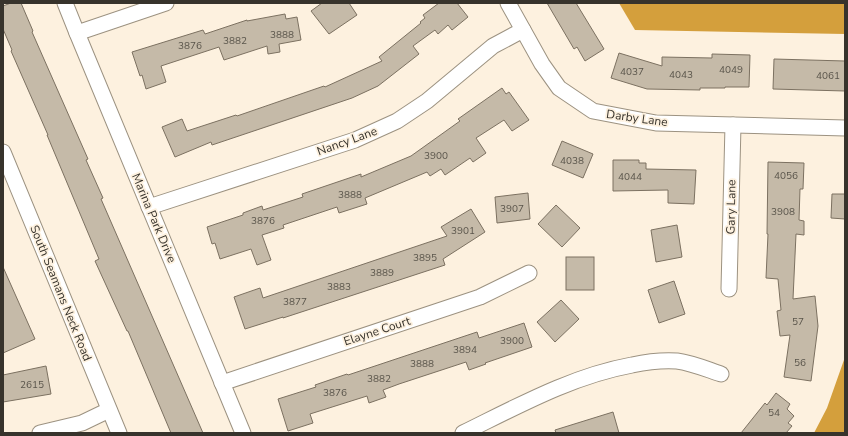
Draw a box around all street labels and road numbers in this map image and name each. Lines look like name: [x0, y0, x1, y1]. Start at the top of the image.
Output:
street label: Darby Lane: [605, 106, 669, 130]
street label: Nancy Lane: [315, 123, 379, 159]
street label: Marina Park Drive: [128, 171, 180, 265]
street label: Gary Lane: [723, 179, 739, 235]
street label: South Seamans Neck Road: [26, 223, 96, 363]
street label: Elayne Court: [342, 312, 413, 349]

